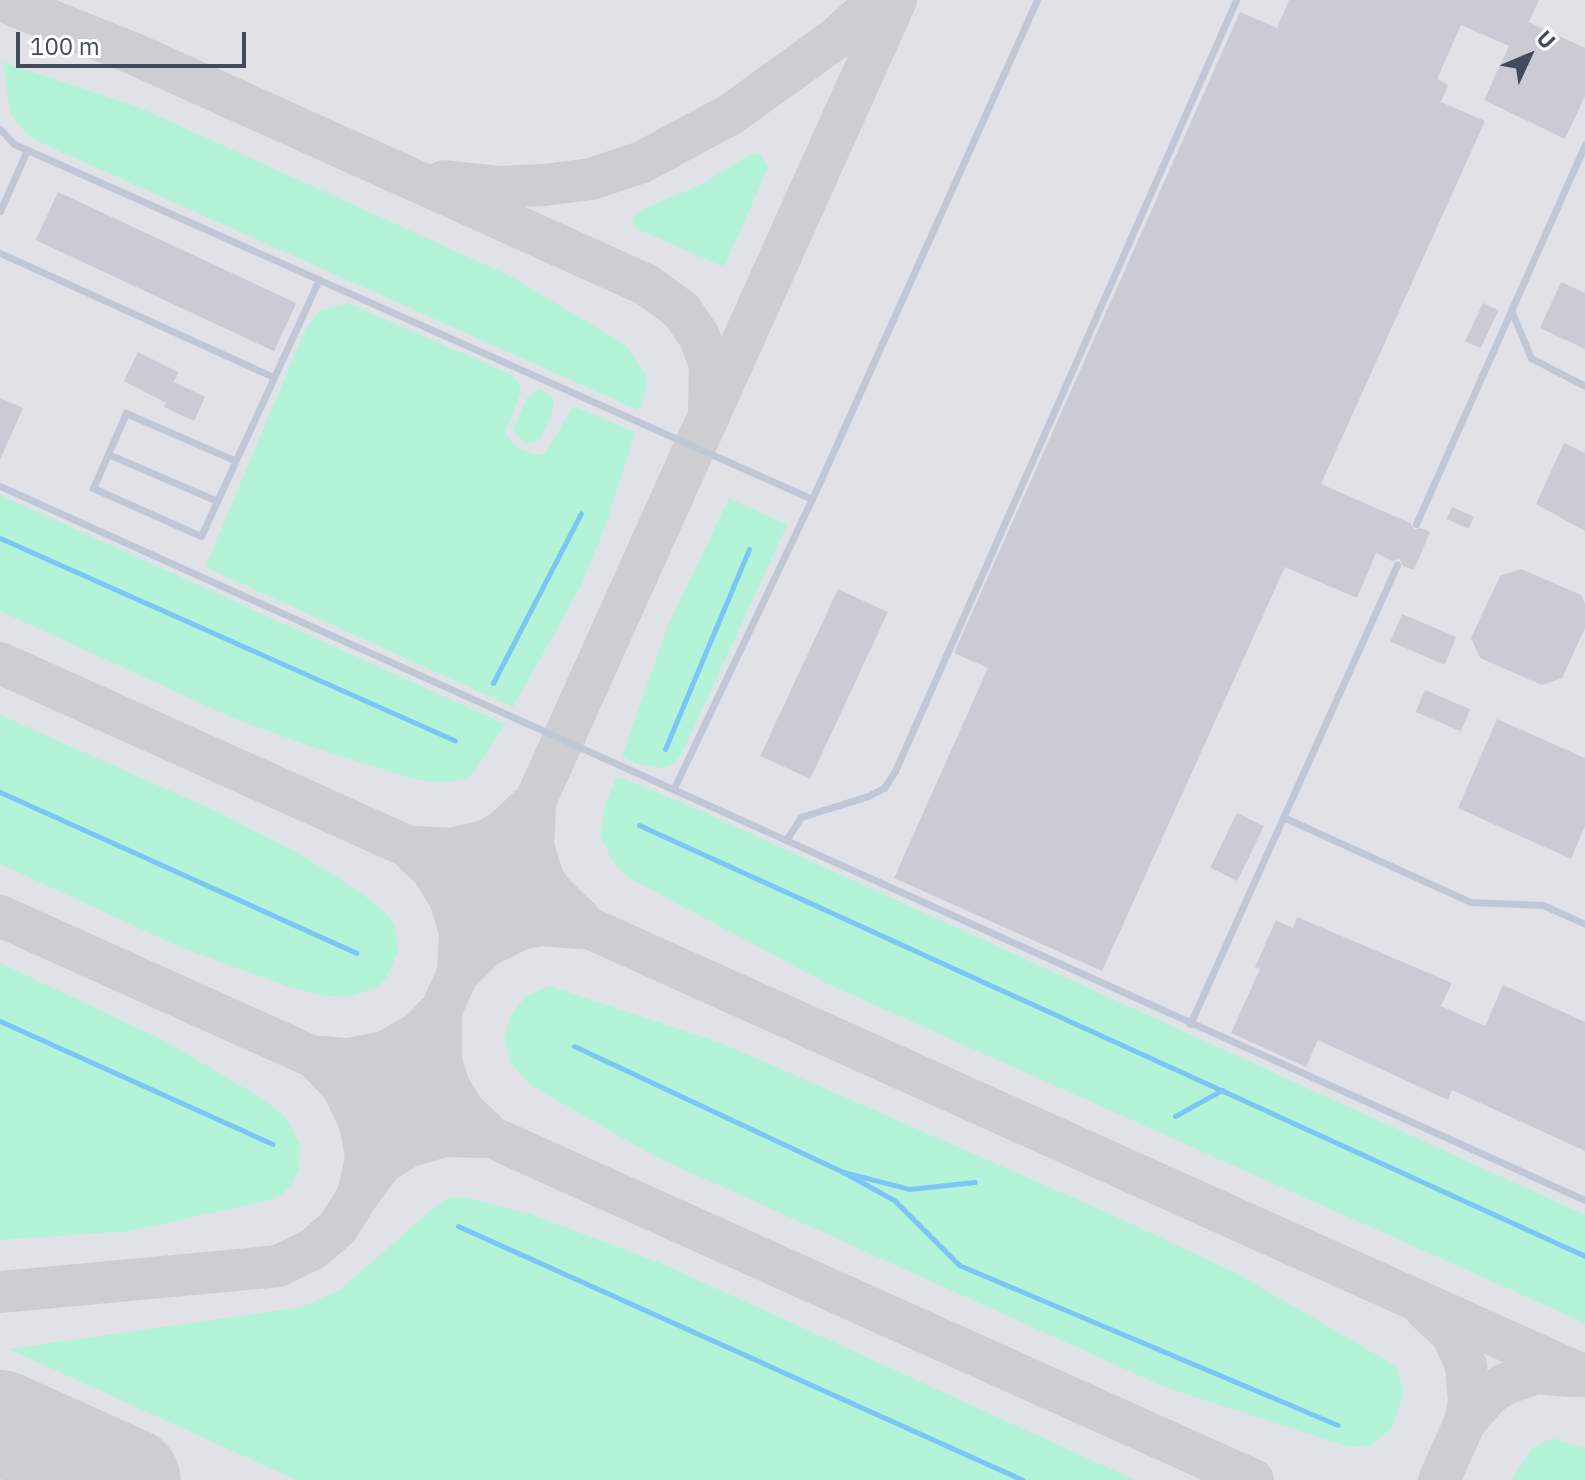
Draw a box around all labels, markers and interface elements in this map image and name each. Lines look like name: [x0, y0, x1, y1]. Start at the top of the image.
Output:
scale bar: [20, 16, 250, 66]
north arrow: [1489, 16, 1569, 96]
text: U: [1531, 23, 1562, 55]
text: 100 m: [30, 30, 100, 62]

